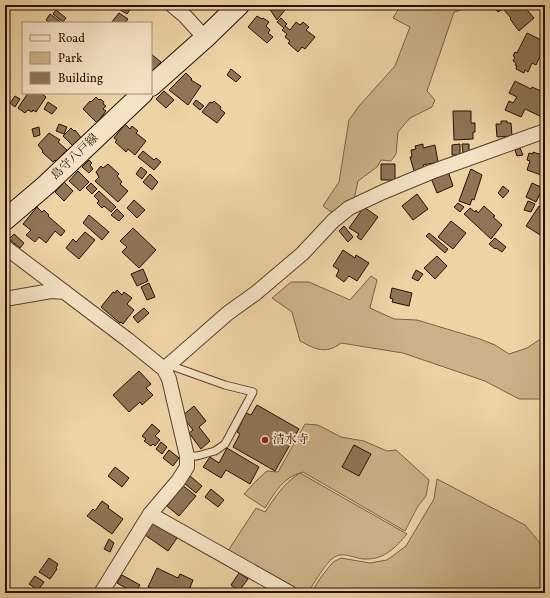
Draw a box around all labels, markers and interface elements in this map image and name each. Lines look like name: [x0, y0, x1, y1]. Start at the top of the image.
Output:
legend: [22, 22, 152, 94]
text: Road: [58, 31, 85, 47]
text: Park: [58, 51, 83, 67]
text: Building: [58, 71, 103, 87]
street label: 島守八戸線: [48, 130, 102, 184]
place label: 清水寺: [273, 432, 309, 448]
marker: 清水寺: [260, 435, 270, 445]

